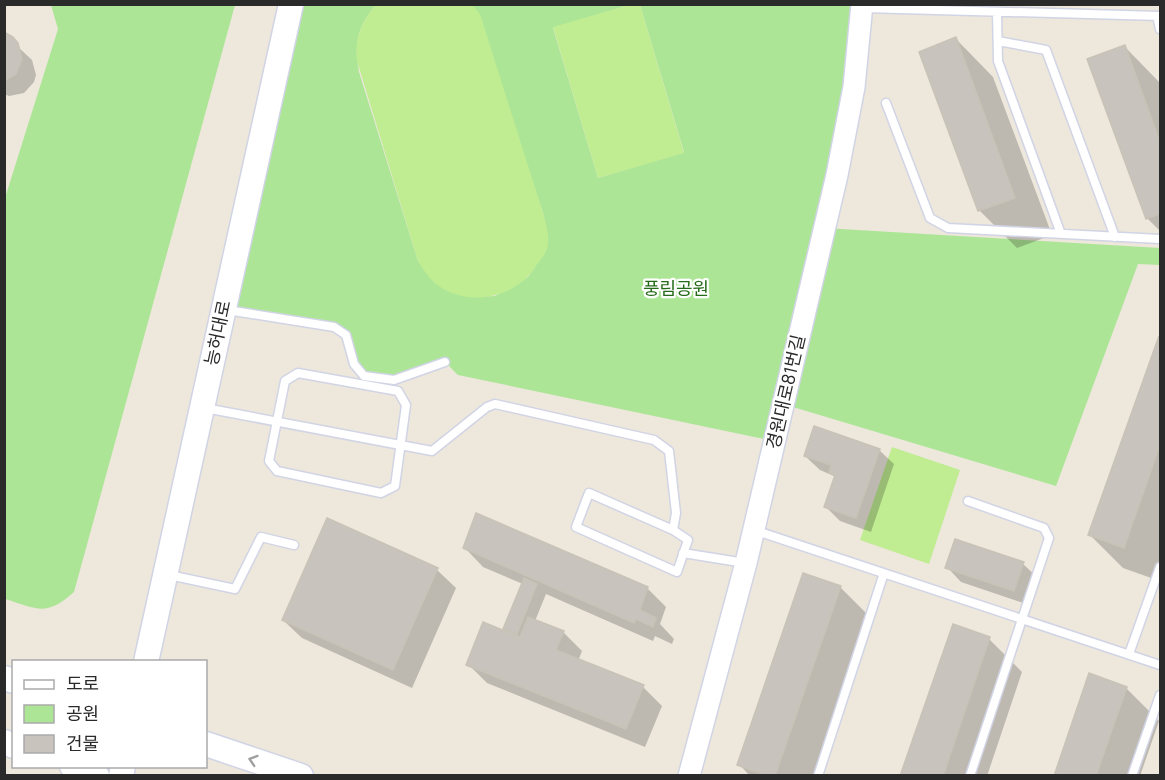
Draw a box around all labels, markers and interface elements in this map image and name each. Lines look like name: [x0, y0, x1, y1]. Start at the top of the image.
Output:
park label: 풍림공원: [643, 276, 709, 300]
street label: 능허대로: [198, 298, 236, 368]
street label: 경원대로81번길: [760, 332, 810, 451]
legend: [12, 660, 207, 768]
text: 도로: [66, 671, 99, 695]
text: 공원: [66, 701, 99, 725]
text: 건물: [66, 731, 99, 755]
one-way arrow: [248, 755, 259, 767]

